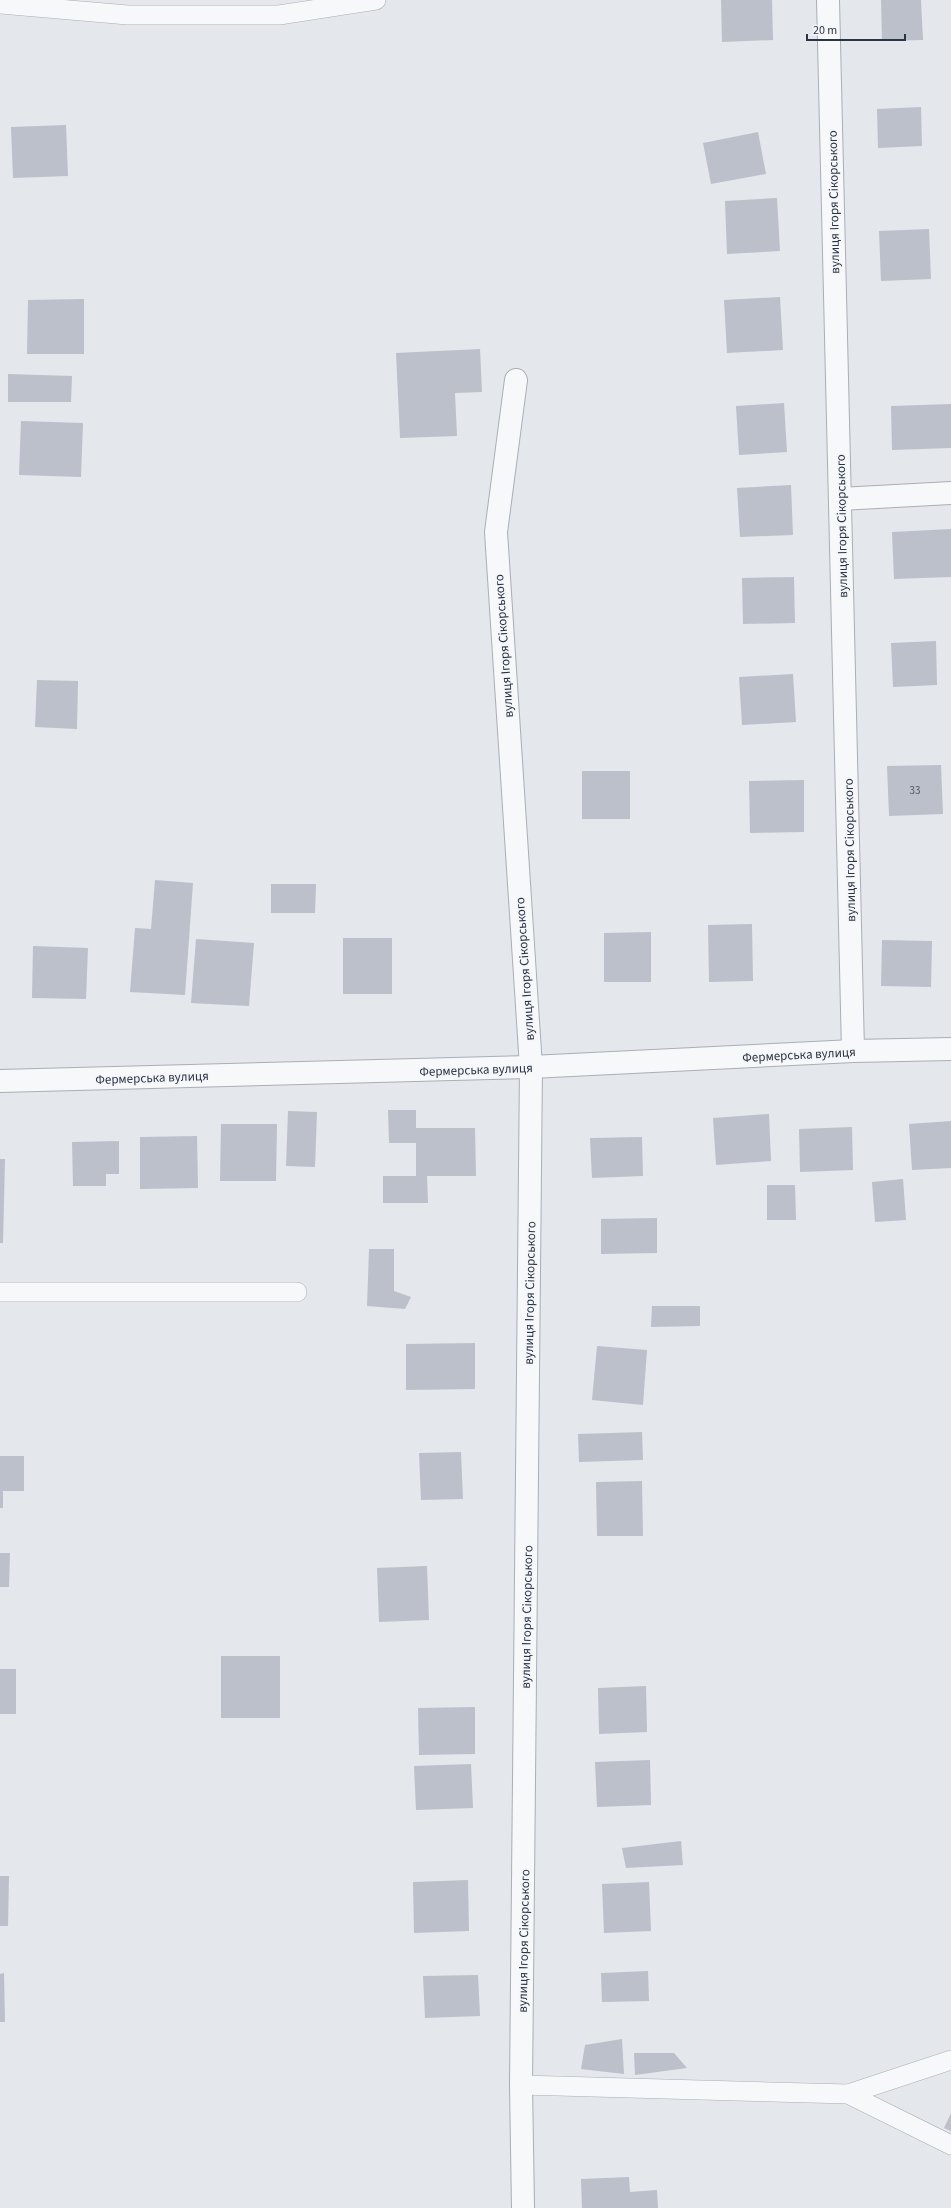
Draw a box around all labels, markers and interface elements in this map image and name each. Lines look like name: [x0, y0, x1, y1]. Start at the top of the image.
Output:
scale bar: [807, 16, 905, 42]
text: 20 m: [813, 22, 837, 39]
street label: вулиця Ігоря Сікорського: [824, 130, 844, 274]
street label: вулиця Ігоря Сікорського: [832, 454, 852, 598]
street label: вулиця Ігоря Сікорського: [490, 574, 518, 718]
street label: вулиця Ігоря Сікорського: [840, 778, 860, 922]
house number: 33: [910, 783, 920, 798]
street label: вулиця Ігоря Сікорського: [511, 897, 539, 1041]
street label: Фермерська вулиця: [742, 1043, 856, 1067]
street label: Фермерська вулиця: [419, 1059, 533, 1081]
street label: Фермерська вулиця: [95, 1067, 209, 1089]
street label: вулиця Ігоря Сікорського: [520, 1221, 540, 1365]
street label: вулиця Ігоря Сікорського: [517, 1545, 537, 1689]
street label: вулиця Ігоря Сікорського: [514, 1869, 534, 2013]

